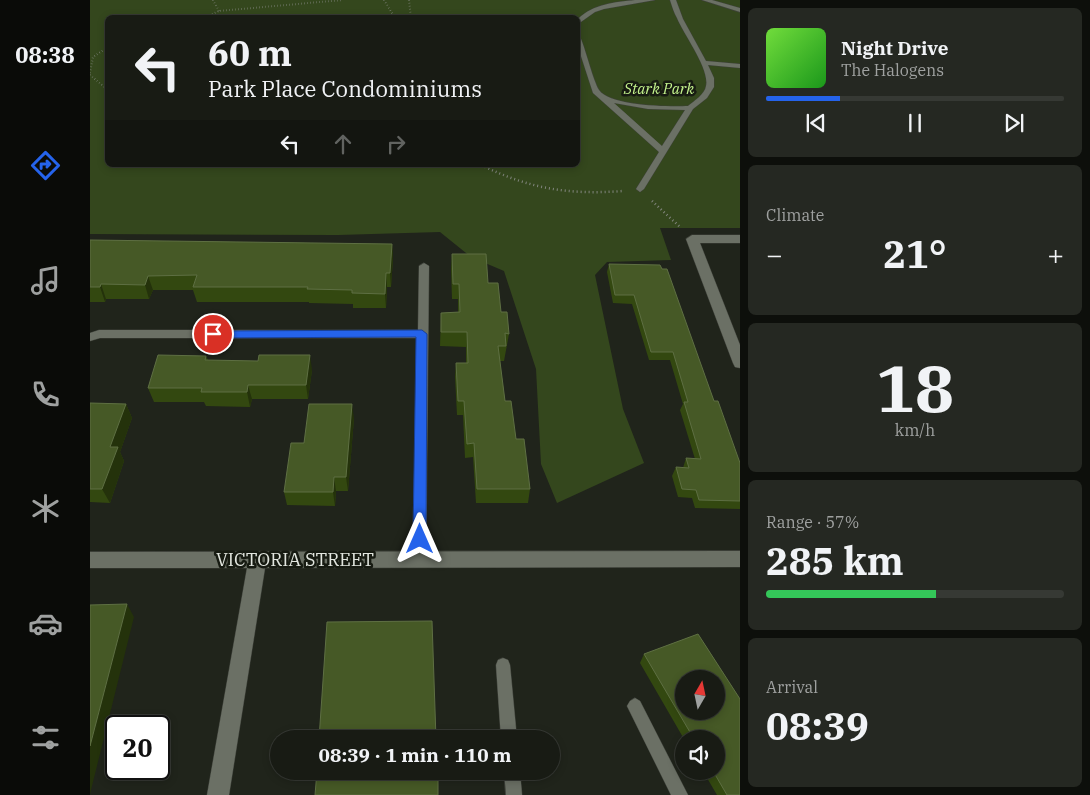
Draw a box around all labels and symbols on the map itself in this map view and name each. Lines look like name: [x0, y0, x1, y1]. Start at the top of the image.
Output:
park label: Stark Park: [623, 79, 694, 98]
pin: [192, 313, 234, 355]
position arrow: [393, 512, 445, 564]
street label: VICTORIA STREET: [216, 548, 374, 571]
north arrow: [675, 670, 725, 720]
speed limit sign: 20: [105, 715, 170, 780]

